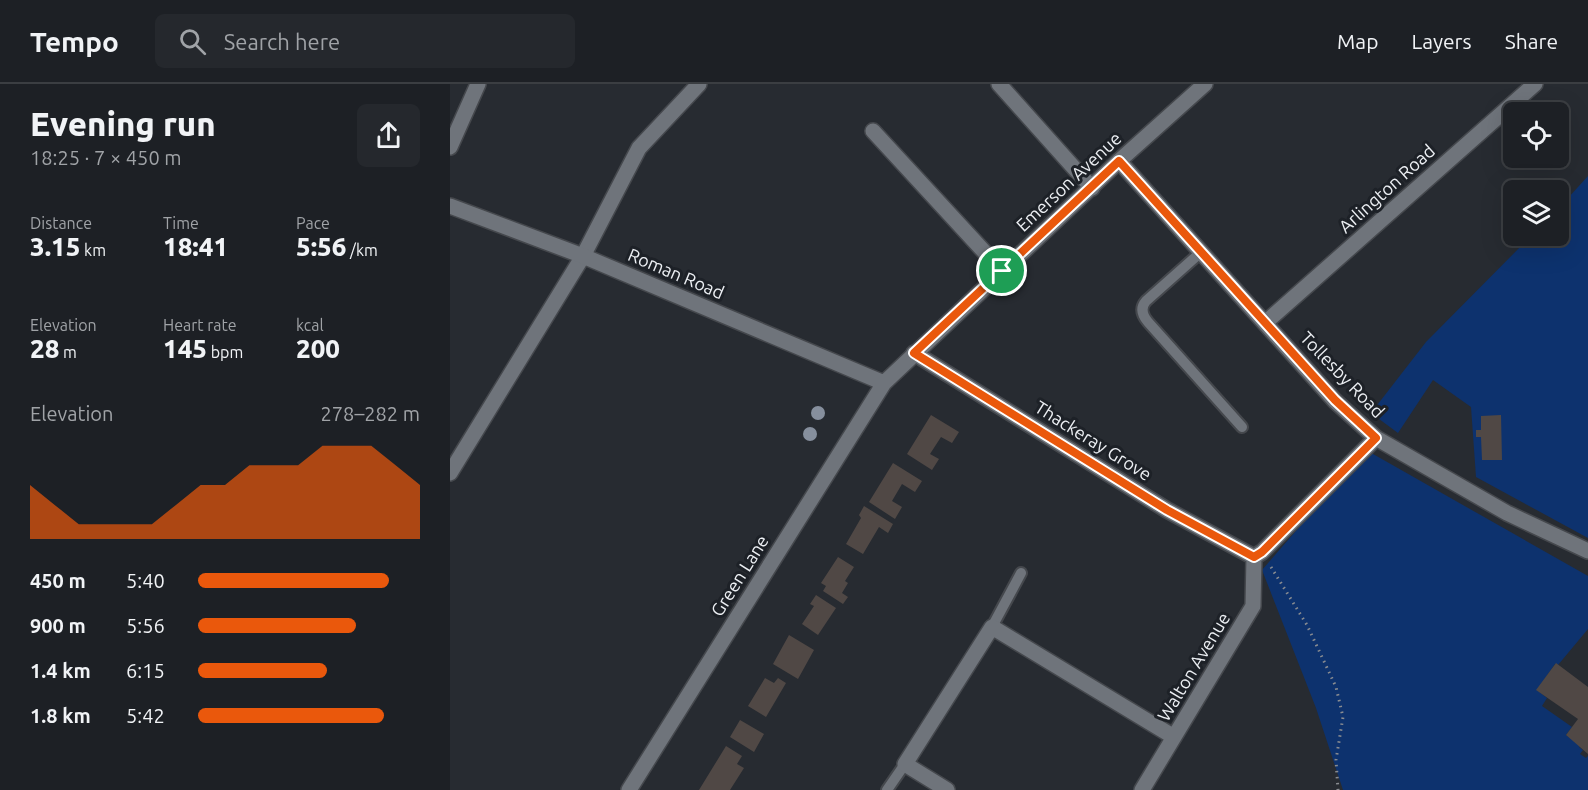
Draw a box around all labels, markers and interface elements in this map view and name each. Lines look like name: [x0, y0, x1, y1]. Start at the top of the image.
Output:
search box: [155, 14, 575, 68]
icon: search: [176, 25, 209, 58]
text: Tempo: [30, 26, 119, 57]
text: Search here: [224, 29, 340, 54]
text: Map: [1337, 29, 1378, 53]
text: Layers: [1411, 29, 1472, 53]
text: Share: [1505, 29, 1558, 53]
map controls: [1503, 102, 1569, 246]
button: locate: [1503, 102, 1569, 168]
button: share: [357, 104, 420, 167]
text: Evening run: [30, 105, 216, 142]
street label: Emerson Avenue: [1012, 128, 1125, 235]
street label: Arlington Road: [1334, 140, 1438, 236]
text: 18:25 · 7 × 450 m: [30, 146, 182, 169]
button: layers: [1503, 180, 1569, 246]
text: Distance: [30, 214, 92, 232]
text: Time: [163, 214, 199, 232]
text: Pace: [296, 214, 330, 232]
text: 3.15: [30, 232, 80, 261]
text: 18:41: [163, 232, 228, 261]
text: 5:56: [296, 232, 346, 261]
text: km: [80, 241, 106, 259]
text: /km: [346, 241, 378, 259]
street label: Roman Road: [625, 244, 727, 302]
pin: [976, 245, 1027, 296]
icon: arrive: [985, 254, 1018, 287]
text: Elevation: [30, 316, 97, 334]
text: Heart rate: [163, 316, 237, 334]
text: kcal: [296, 316, 324, 334]
street label: Tollesby Road: [1297, 327, 1389, 421]
text: 28: [30, 334, 59, 363]
text: 145: [163, 334, 207, 363]
text: 200: [296, 334, 340, 363]
text: m: [59, 343, 77, 361]
text: bpm: [207, 343, 243, 361]
street label: Thackeray Grove: [1032, 396, 1155, 484]
text: Elevation: [30, 402, 113, 425]
text: 278–282 m: [321, 402, 420, 425]
street label: Green Lane: [706, 531, 772, 620]
text: 450 m: [30, 569, 86, 592]
text: 5:40: [126, 569, 165, 592]
street label: Walton Avenue: [1153, 609, 1233, 724]
text: 900 m: [30, 614, 86, 637]
text: 5:56: [126, 614, 165, 637]
text: 1.4 km: [30, 659, 91, 682]
text: 6:15: [126, 659, 165, 682]
text: 1.8 km: [30, 704, 91, 727]
text: 5:42: [126, 704, 165, 727]

